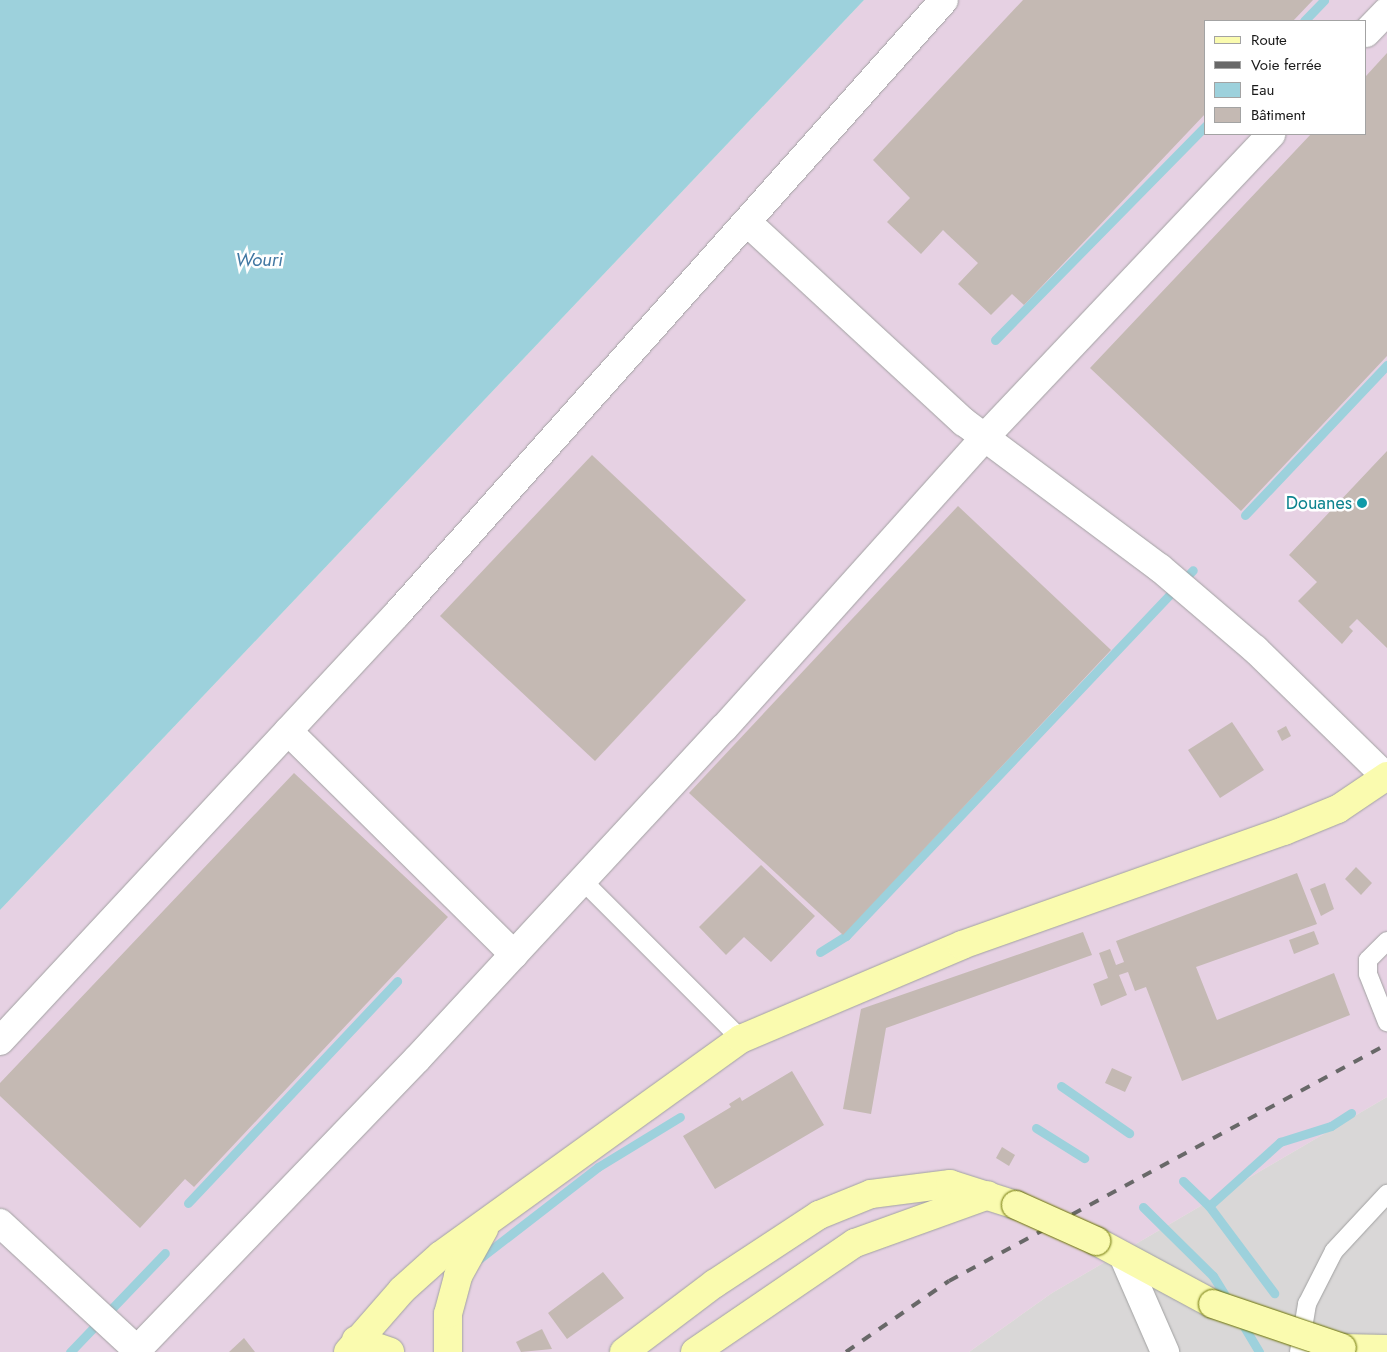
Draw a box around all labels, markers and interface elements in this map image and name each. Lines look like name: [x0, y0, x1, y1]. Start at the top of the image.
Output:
legend: [1204, 20, 1367, 135]
text: Route: [1251, 29, 1287, 51]
text: Voie ferrée: [1251, 54, 1322, 76]
text: Eau: [1251, 79, 1274, 101]
text: Bâtiment: [1251, 104, 1305, 126]
water label: Wouri: [235, 249, 283, 271]
place label: Douanes: [1286, 492, 1352, 514]
marker: Douanes: [1356, 497, 1368, 509]

